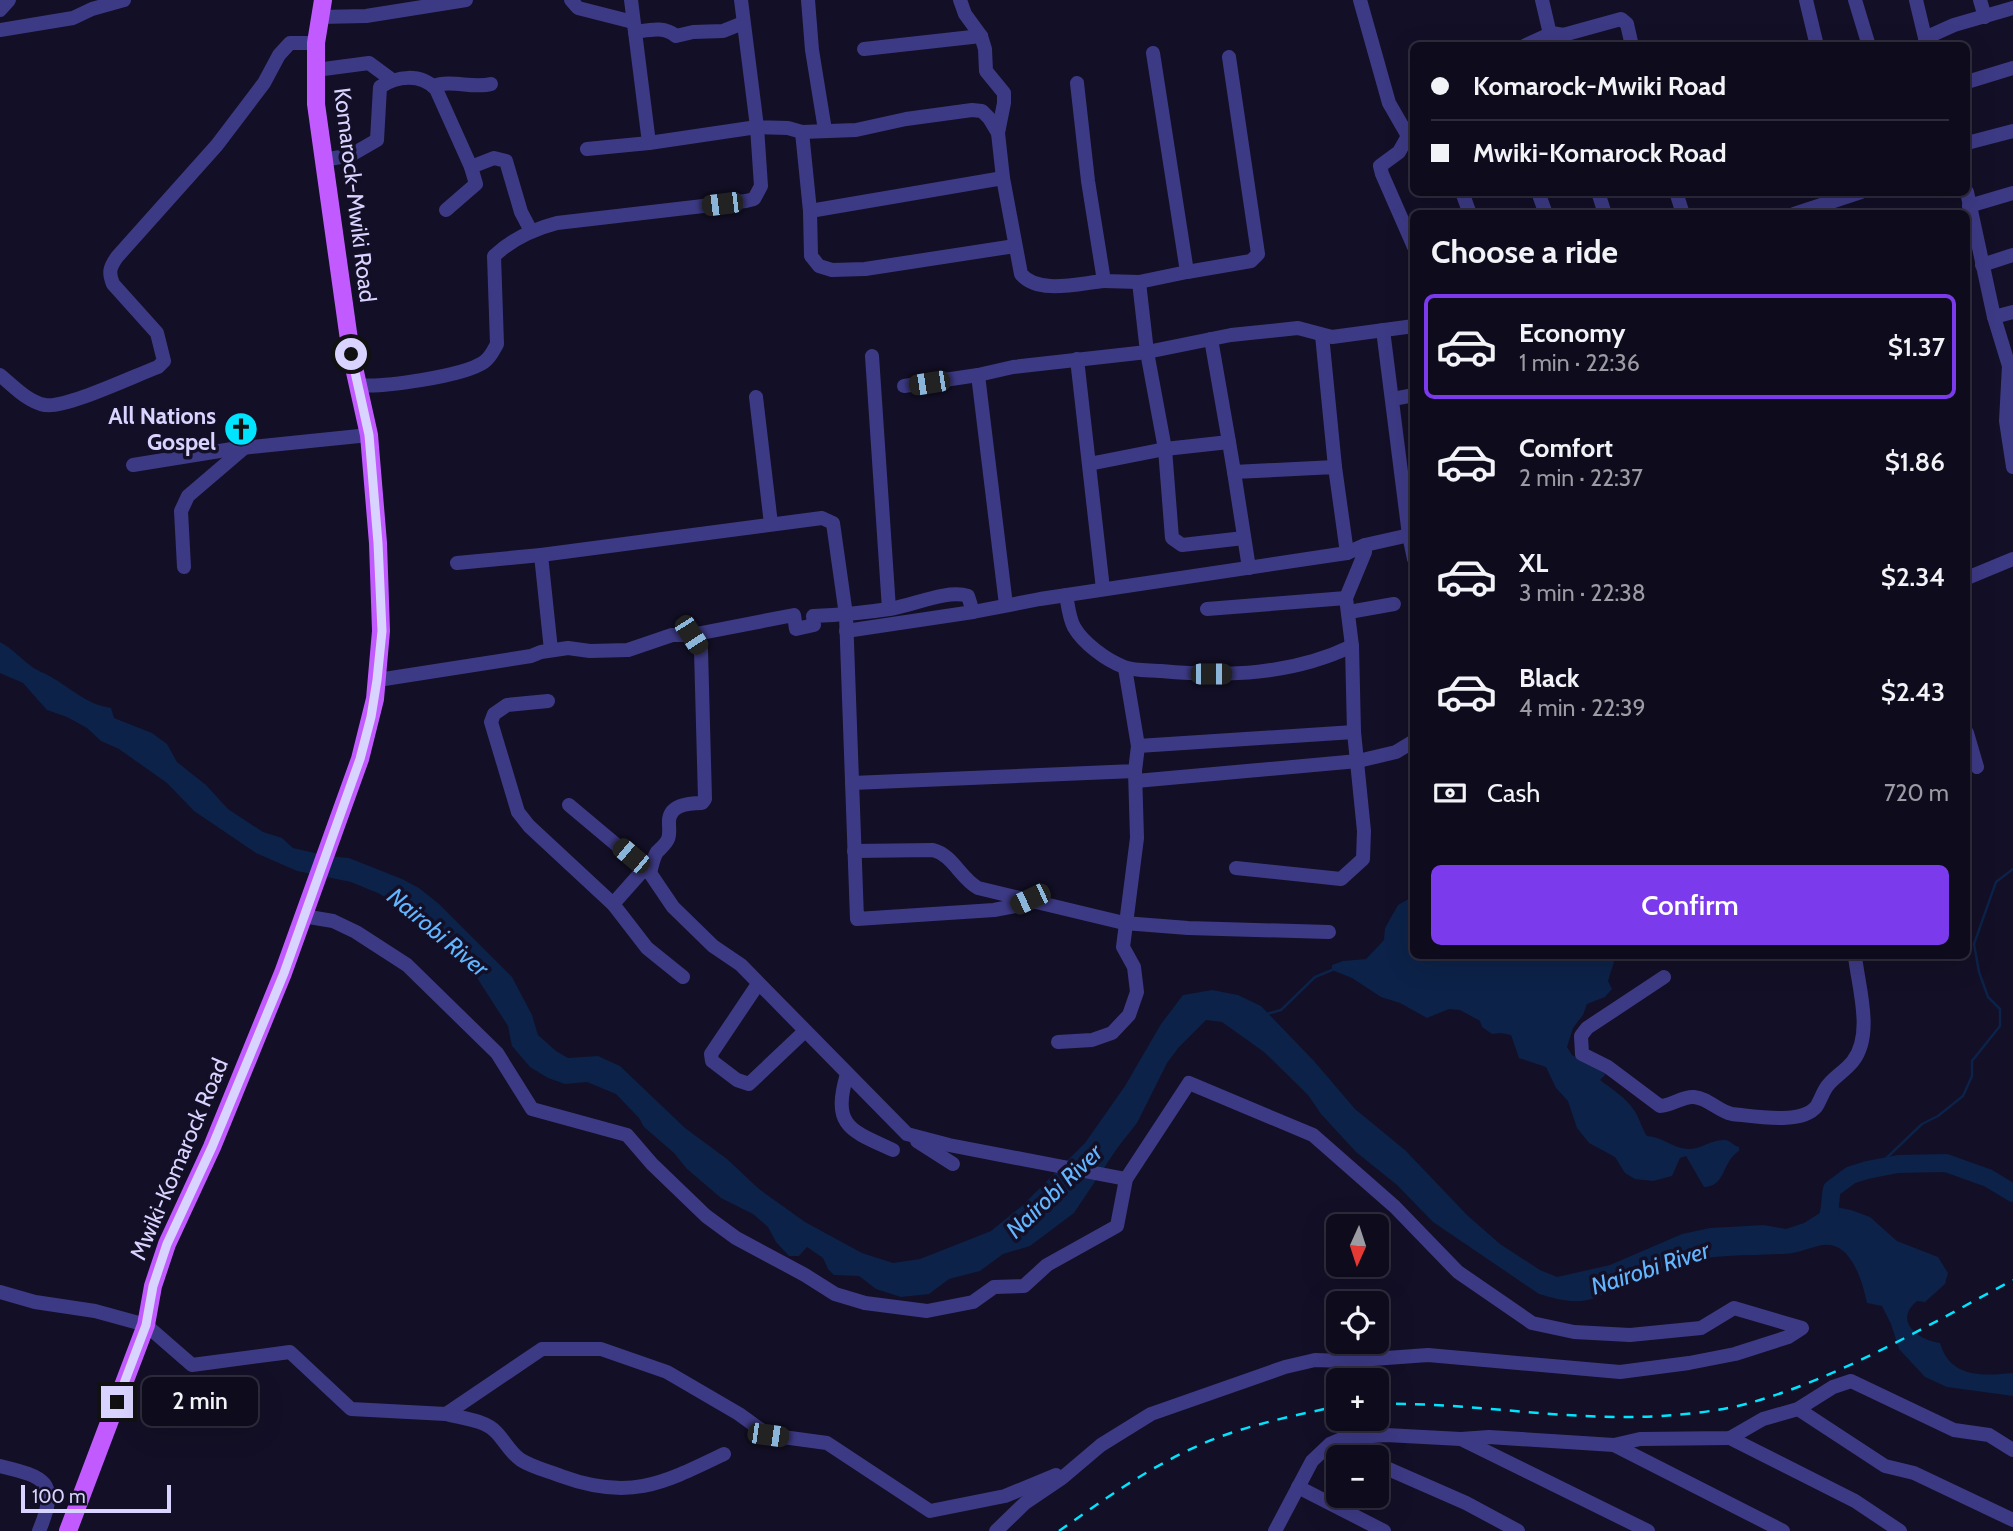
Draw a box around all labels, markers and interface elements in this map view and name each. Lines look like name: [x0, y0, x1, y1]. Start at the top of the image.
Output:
text: Komarock-Mwiki Road: [1473, 70, 1726, 102]
street label: Komarock-Mwiki Road: [328, 86, 382, 304]
text: Mwiki-Komarock Road: [1473, 137, 1727, 169]
car: [700, 191, 745, 217]
text: Choose a ride: [1431, 232, 1618, 271]
icon: car: [1435, 315, 1498, 378]
text: Economy: [1519, 317, 1625, 349]
text: $1.37: [1888, 331, 1945, 363]
route start: [335, 338, 367, 370]
text: 1 min · 22:36: [1519, 349, 1640, 377]
car: [907, 369, 952, 397]
place label: All Nations Gospel: [108, 402, 216, 456]
church icon: All Nations Gospel: [222, 410, 260, 448]
icon: car: [1435, 430, 1498, 493]
text: Comfort: [1519, 432, 1613, 464]
text: $1.86: [1885, 446, 1945, 478]
text: 2 min · 22:37: [1519, 464, 1643, 492]
icon: car: [1435, 545, 1498, 608]
text: XL: [1519, 547, 1548, 579]
text: $2.34: [1881, 561, 1945, 593]
text: 3 min · 22:38: [1519, 579, 1646, 607]
car: [671, 612, 712, 658]
icon: car: [1435, 660, 1498, 723]
text: Black: [1519, 662, 1579, 694]
car: [1191, 664, 1233, 685]
text: $2.43: [1881, 676, 1945, 708]
text: 4 min · 22:39: [1519, 694, 1646, 722]
icon: cash: [1431, 774, 1469, 812]
text: Cash: [1487, 777, 1540, 809]
text: 720 m: [1884, 779, 1949, 807]
car: [609, 834, 654, 878]
button: Confirm: [1431, 865, 1949, 945]
water label: Nairobi River: [382, 881, 496, 984]
car: [1007, 881, 1054, 917]
street label: Mwiki-Komarock Road: [124, 1054, 234, 1264]
water label: Nairobi River: [1000, 1137, 1109, 1244]
north arrow: [1326, 1214, 1390, 1278]
map controls: [1326, 1214, 1389, 1508]
water label: Nairobi River: [1587, 1235, 1714, 1301]
button: locate: [1326, 1291, 1389, 1354]
button: +: [1326, 1368, 1389, 1431]
callout: 2 min: [142, 1378, 257, 1426]
route end: [101, 1386, 133, 1418]
text: 2 min: [172, 1387, 228, 1415]
car: [746, 1422, 791, 1448]
button: −: [1326, 1445, 1389, 1508]
scale bar: [21, 1482, 172, 1514]
text: 100 m: [32, 1485, 86, 1508]

